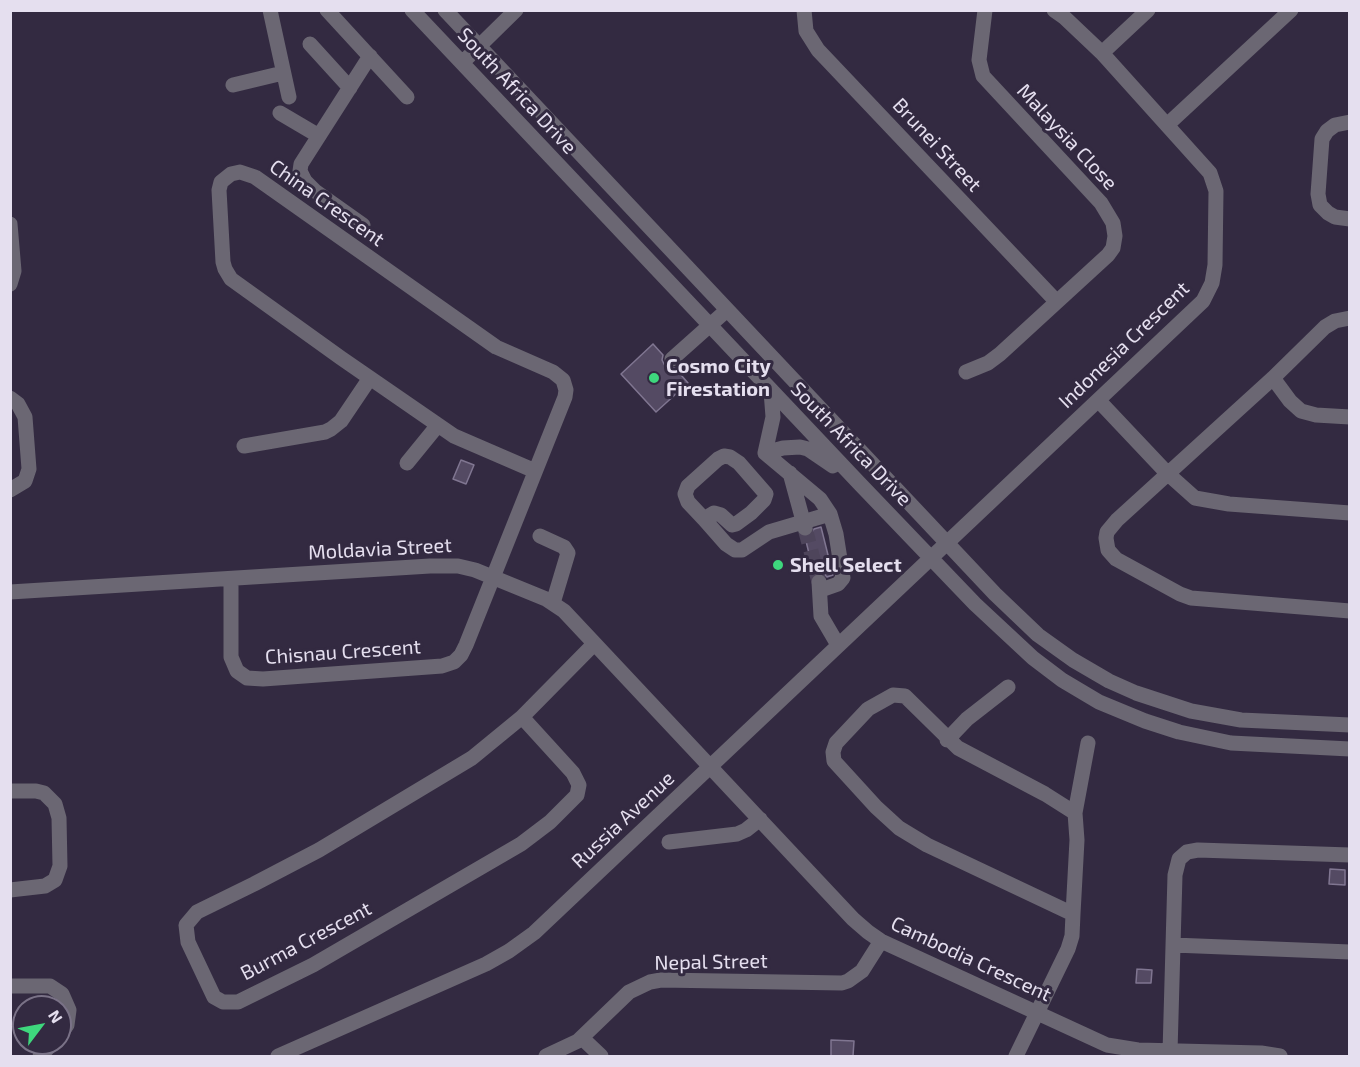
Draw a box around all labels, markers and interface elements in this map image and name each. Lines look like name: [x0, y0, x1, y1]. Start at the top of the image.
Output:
street label: South Africa Drive: [453, 23, 581, 159]
street label: Malaysia Close: [1012, 79, 1122, 195]
street label: Brunei Street: [888, 93, 986, 197]
street label: China Crescent: [265, 155, 389, 251]
street label: Indonesia Crescent: [1054, 277, 1194, 413]
place label: Cosmo City Firestation: [666, 354, 771, 401]
marker: Cosmo City Firestation: [647, 371, 661, 385]
street label: South Africa Drive: [786, 377, 916, 511]
street label: Moldavia Street: [308, 533, 452, 565]
place label: Shell Select: [790, 553, 902, 577]
marker: Shell Select: [771, 558, 785, 572]
street label: Chisnau Crescent: [264, 635, 422, 669]
street label: Russia Avenue: [567, 766, 679, 874]
street label: Burma Crescent: [237, 896, 375, 986]
street label: Cambodia Crescent: [887, 911, 1055, 1007]
street label: Nepal Street: [654, 949, 768, 975]
north arrow: [12, 995, 72, 1055]
text: N: [45, 1006, 67, 1026]

